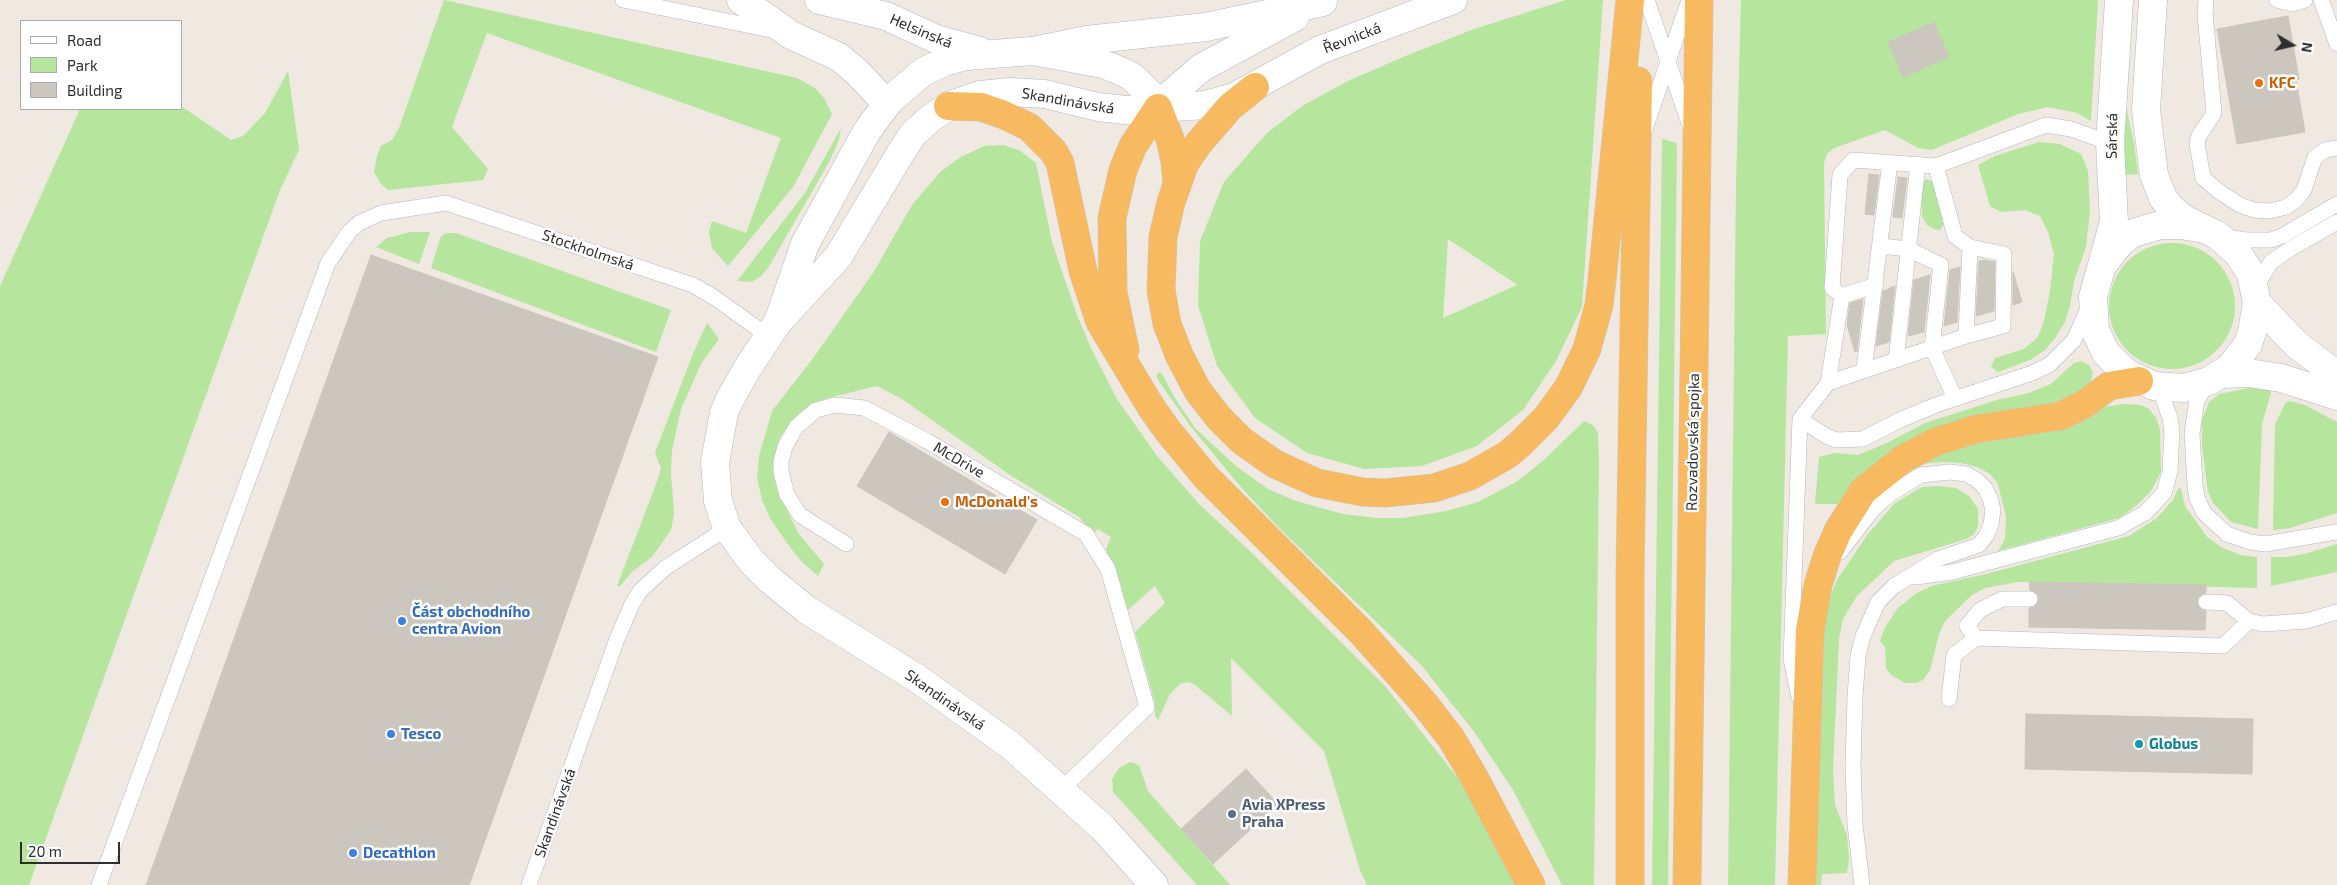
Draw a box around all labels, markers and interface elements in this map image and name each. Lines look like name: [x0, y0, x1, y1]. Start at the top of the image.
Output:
street label: Helsinská: [887, 10, 955, 52]
street label: Řevnická: [1320, 19, 1384, 57]
legend: [20, 20, 182, 110]
north arrow: [2267, 20, 2317, 70]
text: Road: [67, 31, 102, 49]
text: N: [2298, 41, 2316, 54]
text: Park: [67, 56, 98, 74]
place label: KFC: [2269, 74, 2296, 92]
marker: KFC: [2253, 77, 2265, 89]
text: Building: [67, 81, 122, 99]
street label: Skandinávská: [1020, 84, 1116, 118]
street label: Sárská: [2103, 113, 2121, 159]
street label: Stockholmská: [540, 226, 636, 274]
street label: Rozvadovská spojka: [1683, 373, 1703, 511]
street label: McDrive: [930, 438, 988, 482]
place label: McDonald's: [955, 493, 1038, 511]
marker: McDonald's: [939, 496, 951, 508]
place label: Část obchodního centra Avion: [412, 603, 530, 638]
marker: Část obchodního centra Avion: [396, 615, 408, 627]
street label: Skandinávská: [901, 666, 989, 734]
place label: Tesco: [401, 725, 441, 743]
marker: Tesco: [385, 728, 397, 740]
place label: Globus: [2149, 735, 2198, 753]
marker: Globus: [2133, 738, 2145, 750]
street label: Skandinávská: [531, 766, 579, 860]
place label: Avia XPress Praha: [1242, 796, 1325, 831]
marker: Avia XPress Praha: [1226, 808, 1238, 820]
scale bar: [22, 832, 122, 864]
text: 20 m: [28, 842, 62, 860]
place label: Decathlon: [363, 844, 436, 862]
marker: Decathlon: [347, 847, 359, 859]

